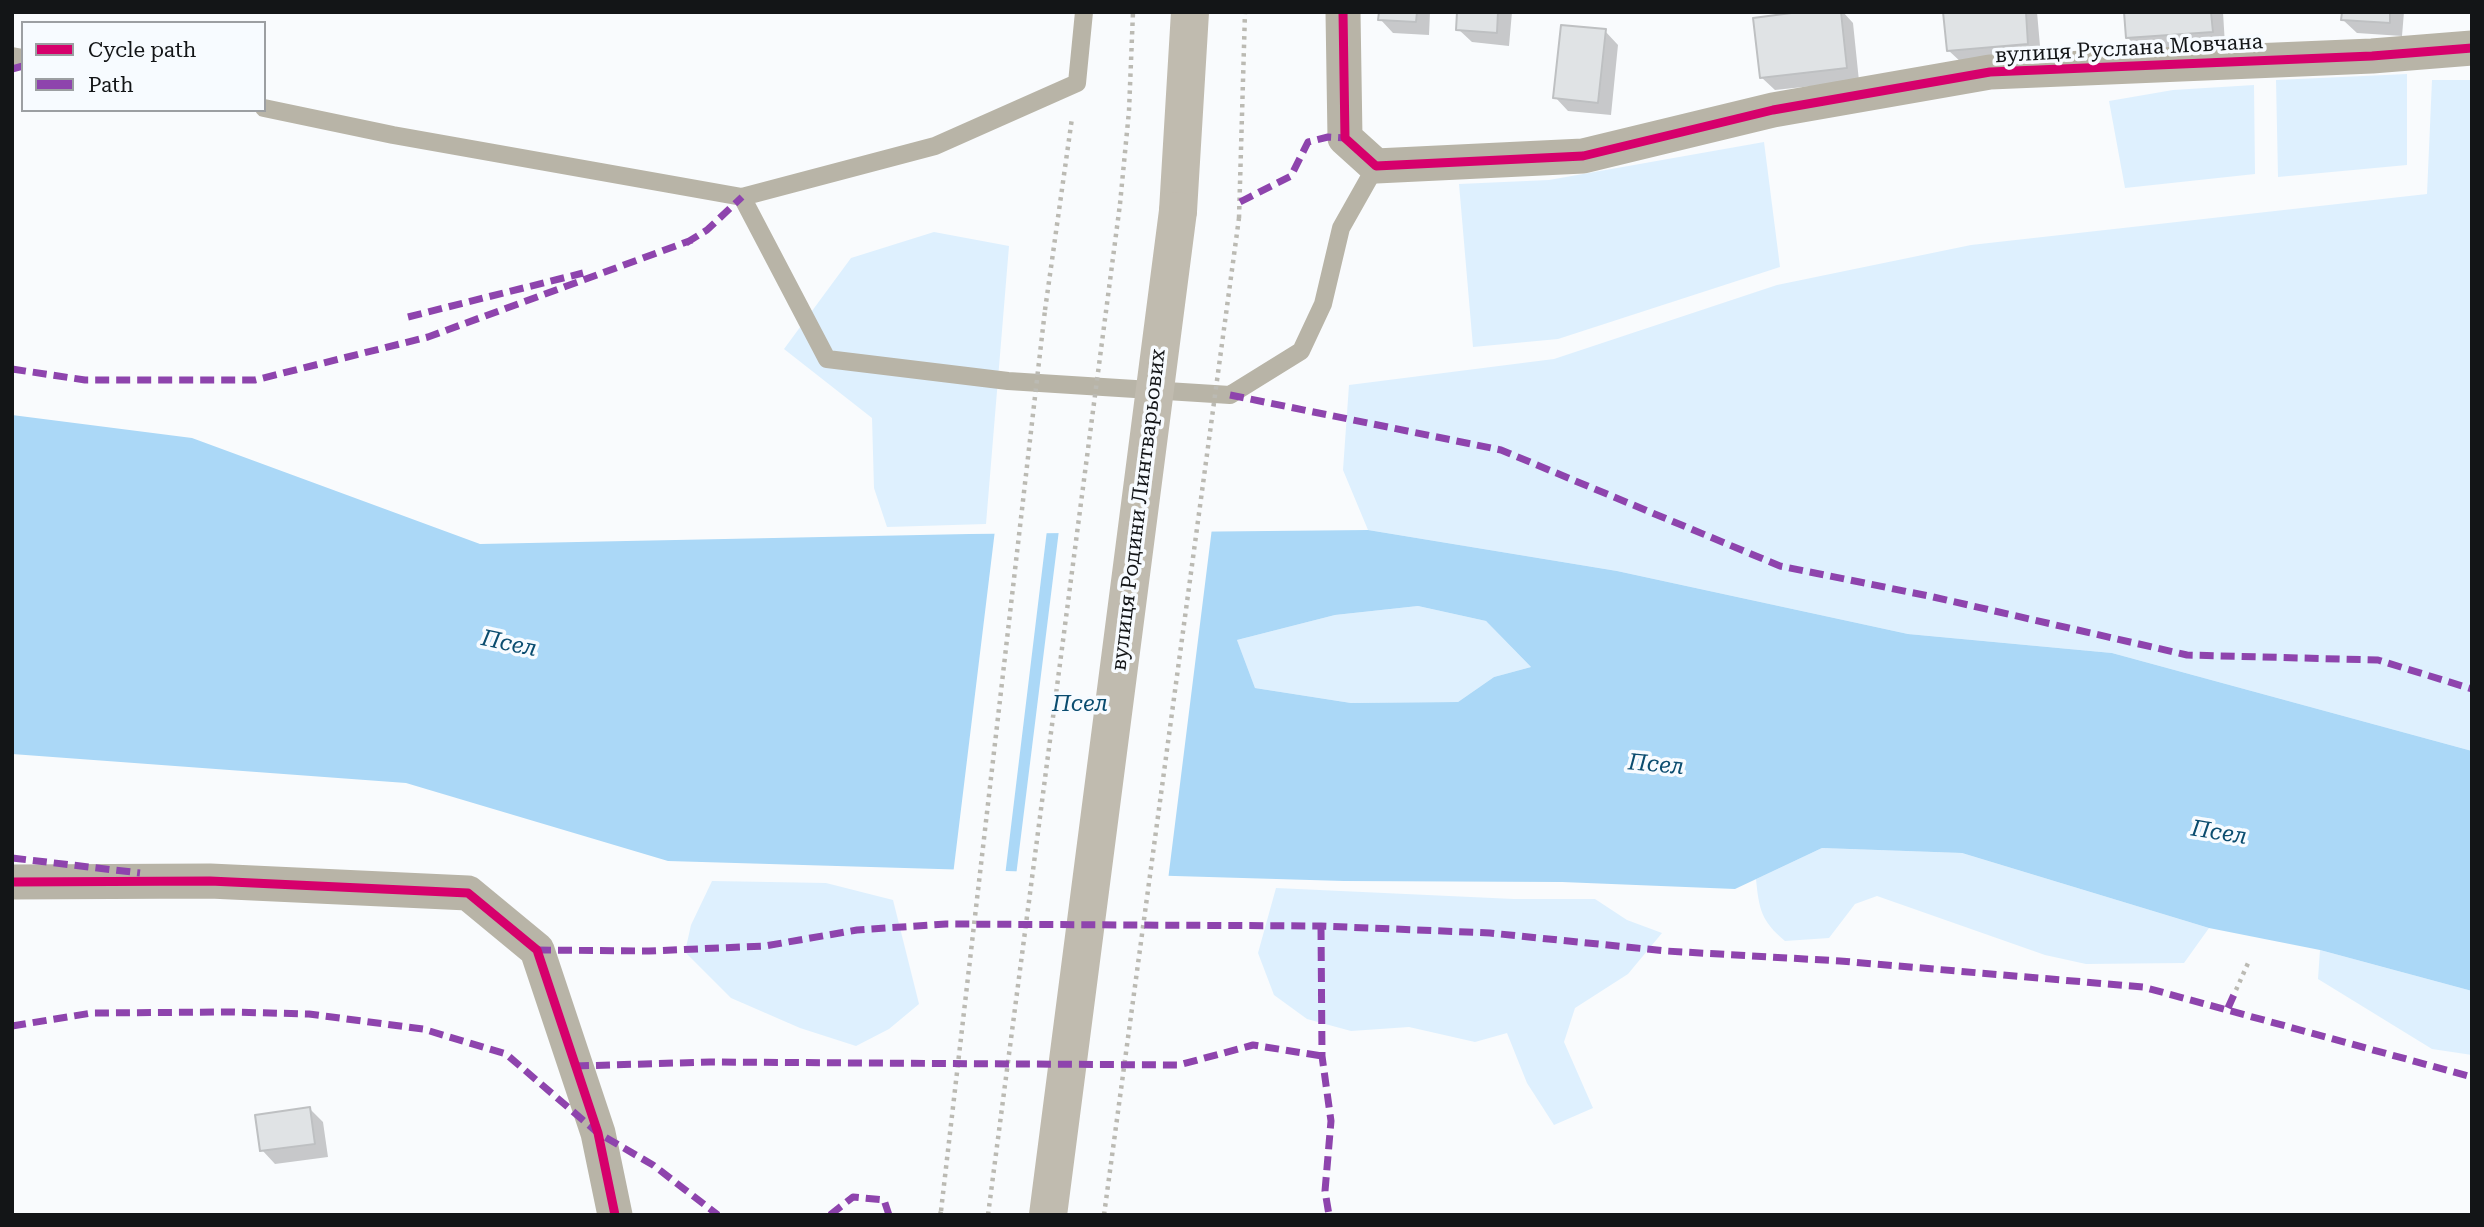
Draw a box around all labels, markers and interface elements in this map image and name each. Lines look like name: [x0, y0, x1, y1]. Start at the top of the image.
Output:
legend: [21, 21, 266, 112]
street label: вулиця Руслана Мовчана: [1994, 29, 2264, 69]
text: Cycle path: [88, 38, 196, 62]
text: Path: [88, 73, 134, 97]
street label: вулиця Родини Линтварьових: [1107, 348, 1171, 672]
water label: Псел: [479, 625, 539, 663]
water label: Псел: [1052, 690, 1108, 718]
water label: Псел: [1627, 749, 1685, 781]
water label: Псел: [2189, 815, 2249, 851]

